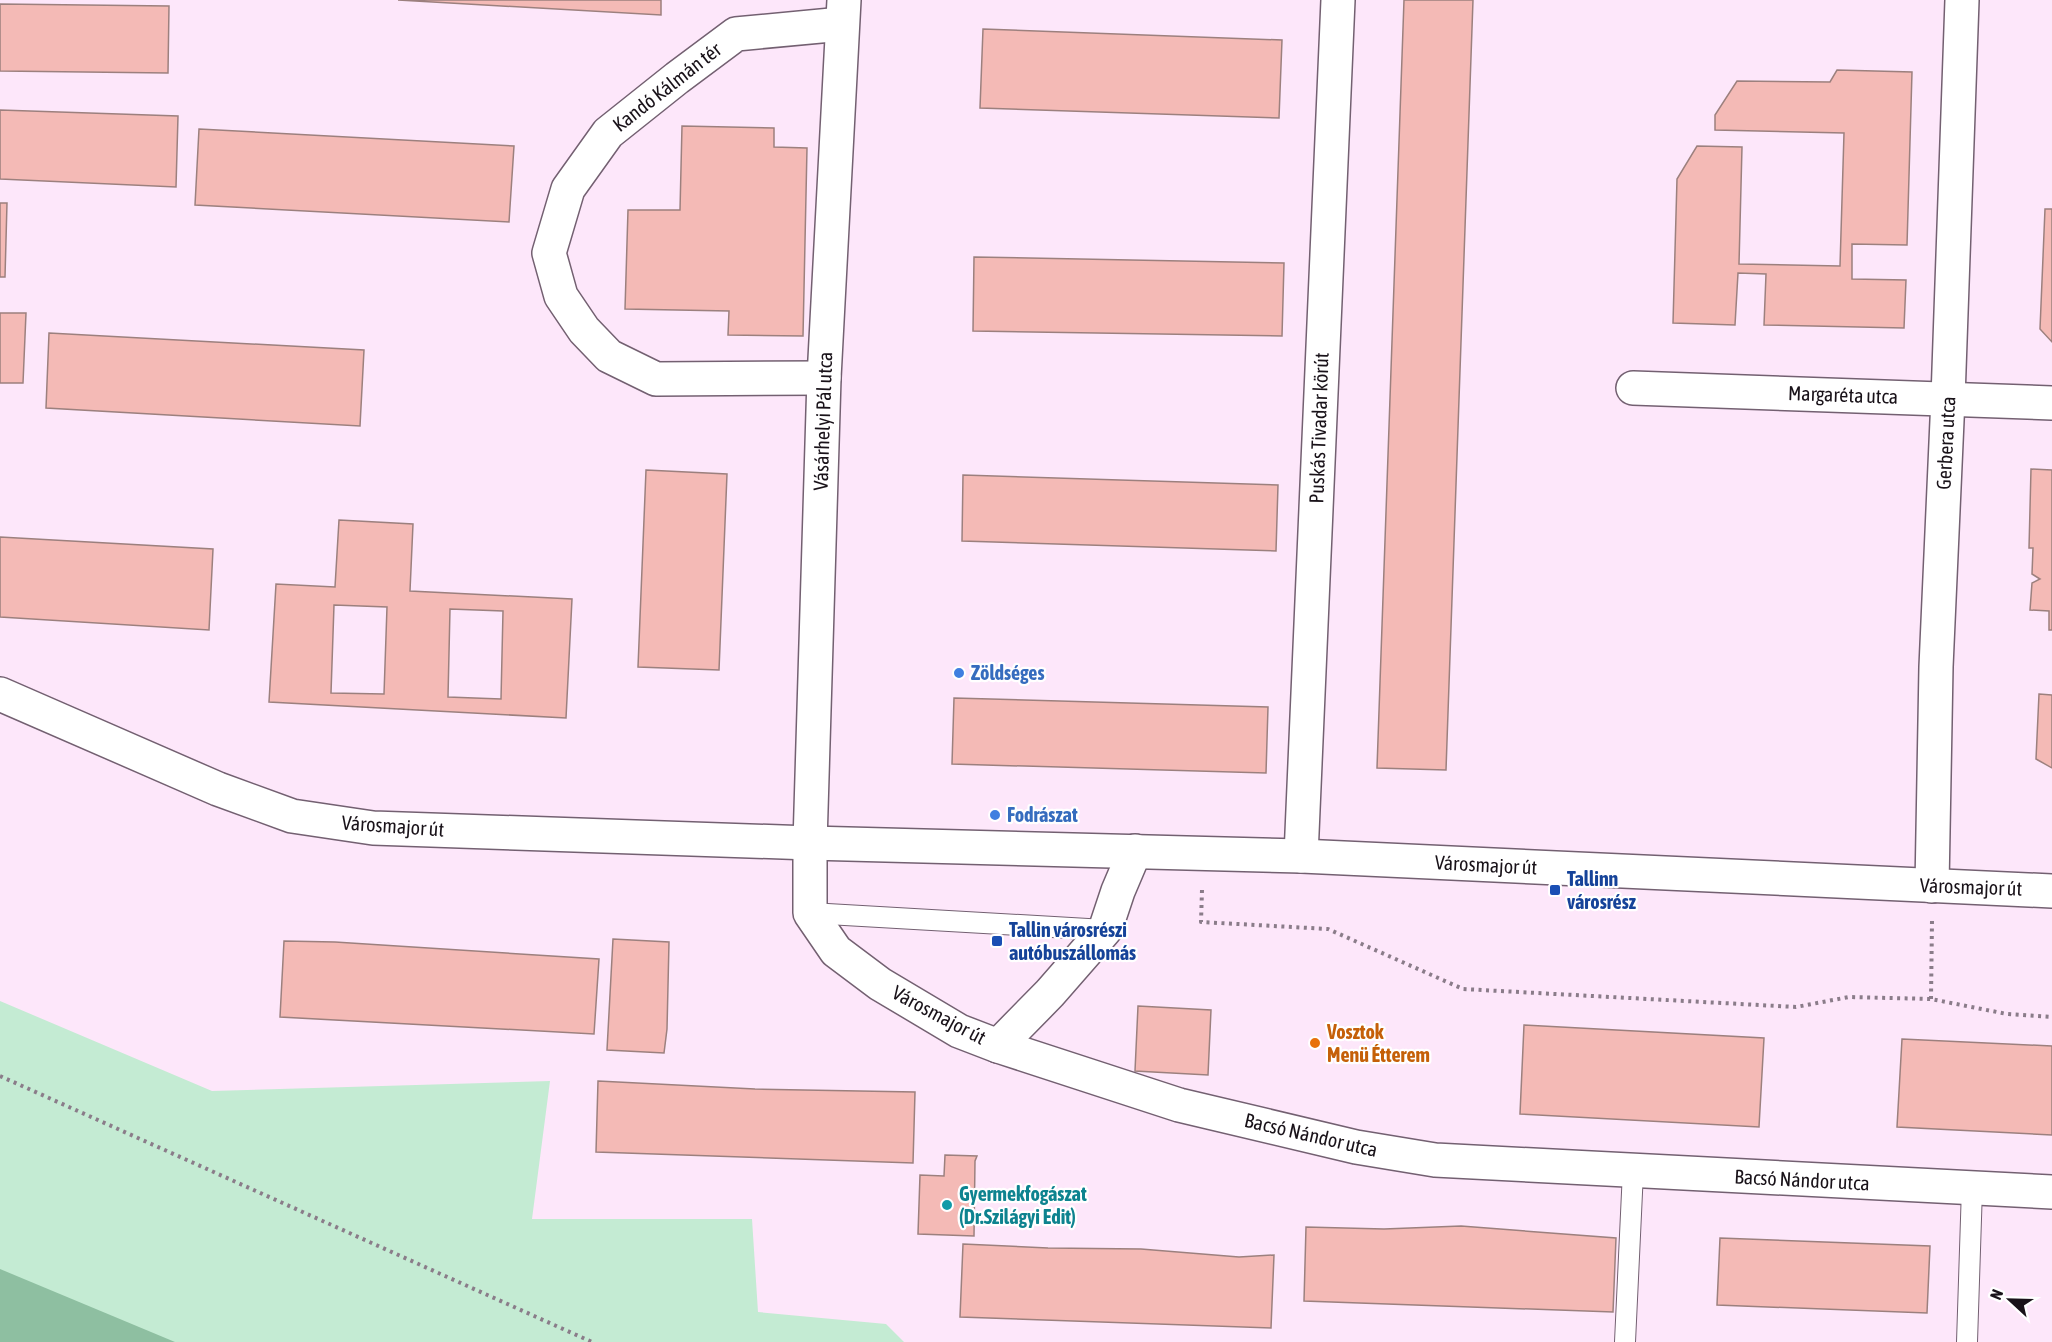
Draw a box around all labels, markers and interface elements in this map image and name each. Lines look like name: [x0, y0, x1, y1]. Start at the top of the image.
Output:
street label: Kandó Kálmán tér: [608, 37, 726, 136]
street label: Vásárhelyi Pál utca: [809, 351, 836, 491]
street label: Puskás Tivadar körút: [1304, 352, 1333, 504]
street label: Margaréta utca: [1788, 381, 1898, 408]
street label: Gerbera utca: [1932, 396, 1959, 490]
place label: Zöldséges: [971, 661, 1044, 684]
marker: Zöldséges: [952, 666, 966, 680]
place label: Fodrászat: [1007, 803, 1078, 826]
marker: Fodrászat: [988, 808, 1002, 822]
street label: Városmajor út: [341, 810, 445, 841]
street label: Városmajor út: [1434, 850, 1538, 879]
place label: Tallinn városrész: [1567, 867, 1637, 913]
street label: Városmajor út: [1919, 873, 2023, 900]
marker: Tallinn városrész: [1548, 883, 1562, 897]
place label: Tallin városrészi autóbuszállomás: [1009, 918, 1136, 964]
marker: Tallin városrészi autóbuszállomás: [990, 934, 1004, 948]
street label: Városmajor út: [889, 980, 990, 1049]
place label: Vosztok Menü Étterem: [1326, 1020, 1430, 1066]
marker: Vosztok Menü Étterem: [1308, 1036, 1322, 1050]
street label: Bacsó Nándor utca: [1242, 1108, 1380, 1161]
street label: Bacsó Nándor utca: [1734, 1164, 1870, 1195]
place label: Gyermekfogászat (Dr.Szilágyi Edit): [959, 1182, 1087, 1228]
marker: Gyermekfogászat (Dr.Szilágyi Edit): [940, 1198, 954, 1212]
north arrow: [1980, 1270, 2040, 1330]
text: N: [1986, 1287, 2006, 1302]

